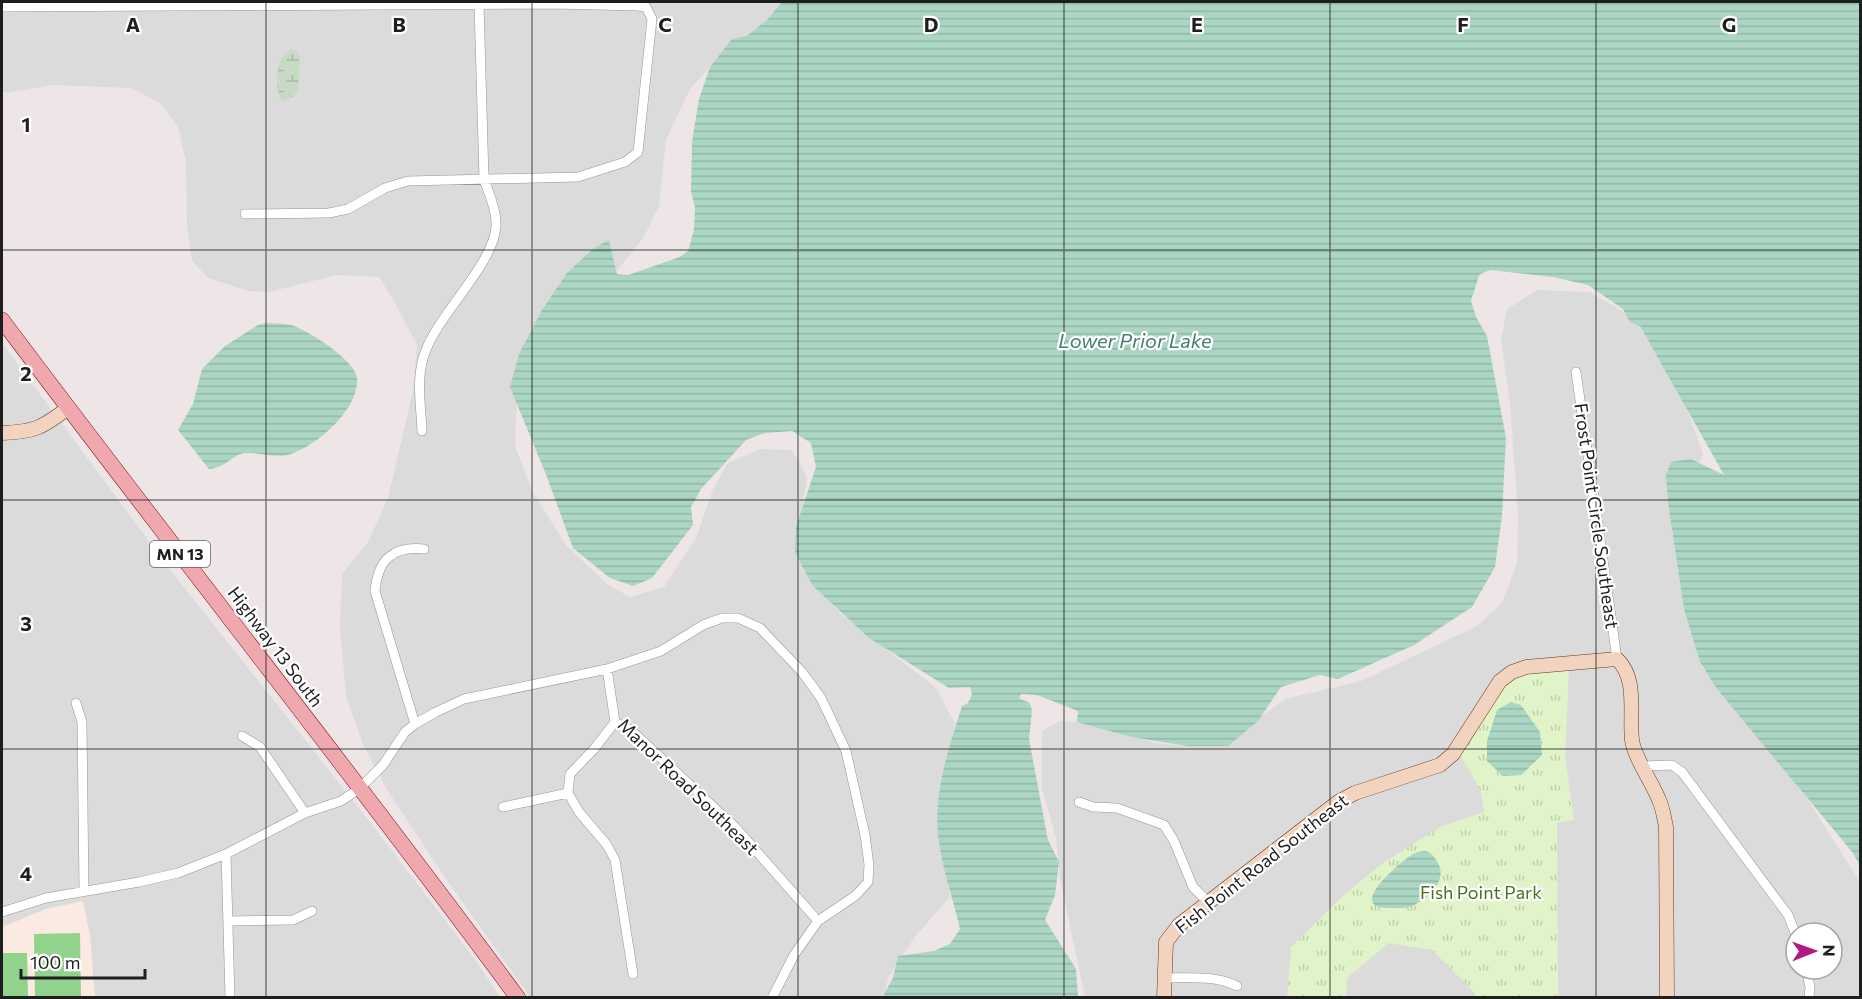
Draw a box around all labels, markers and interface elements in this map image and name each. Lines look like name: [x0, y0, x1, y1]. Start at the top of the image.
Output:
text: A: [126, 12, 140, 36]
text: B: [392, 12, 406, 36]
text: C: [658, 12, 672, 36]
text: D: [924, 12, 938, 36]
text: E: [1191, 12, 1203, 36]
text: F: [1457, 12, 1469, 36]
text: G: [1722, 12, 1736, 36]
text: 1: [21, 112, 31, 136]
water label: Lower Prior Lake: [1058, 328, 1212, 352]
text: 2: [20, 361, 32, 385]
street label: Frost Point Circle Southeast: [1570, 402, 1624, 630]
road number: MN 13: [150, 541, 210, 567]
street label: Highway 13 South: [223, 582, 328, 711]
text: 3: [20, 611, 32, 635]
street label: Manor Road Southeast: [614, 713, 764, 859]
street label: Fish Point Road Southeast: [1171, 789, 1352, 938]
text: 4: [20, 861, 32, 885]
park label: Fish Point Park: [1420, 881, 1542, 903]
north arrow: [1784, 921, 1844, 981]
scale bar: [21, 942, 146, 980]
text: N: [1820, 945, 1839, 957]
text: 100 m: [30, 951, 80, 973]

